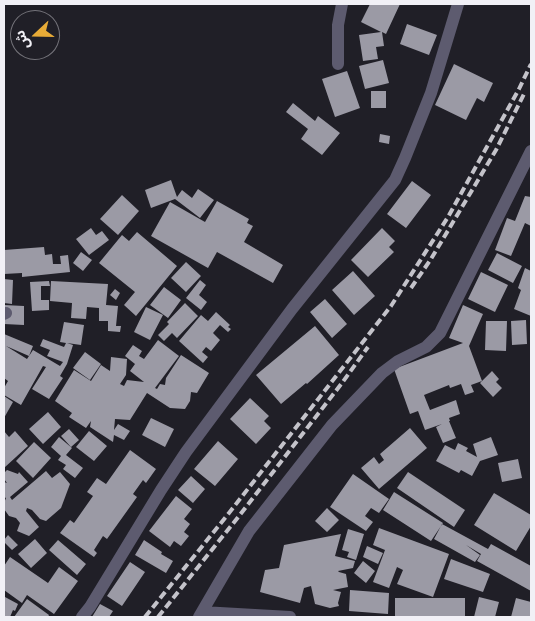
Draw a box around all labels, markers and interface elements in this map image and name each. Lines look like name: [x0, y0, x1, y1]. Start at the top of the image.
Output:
north arrow: [10, 10, 60, 60]
text: ش: [11, 28, 33, 52]

